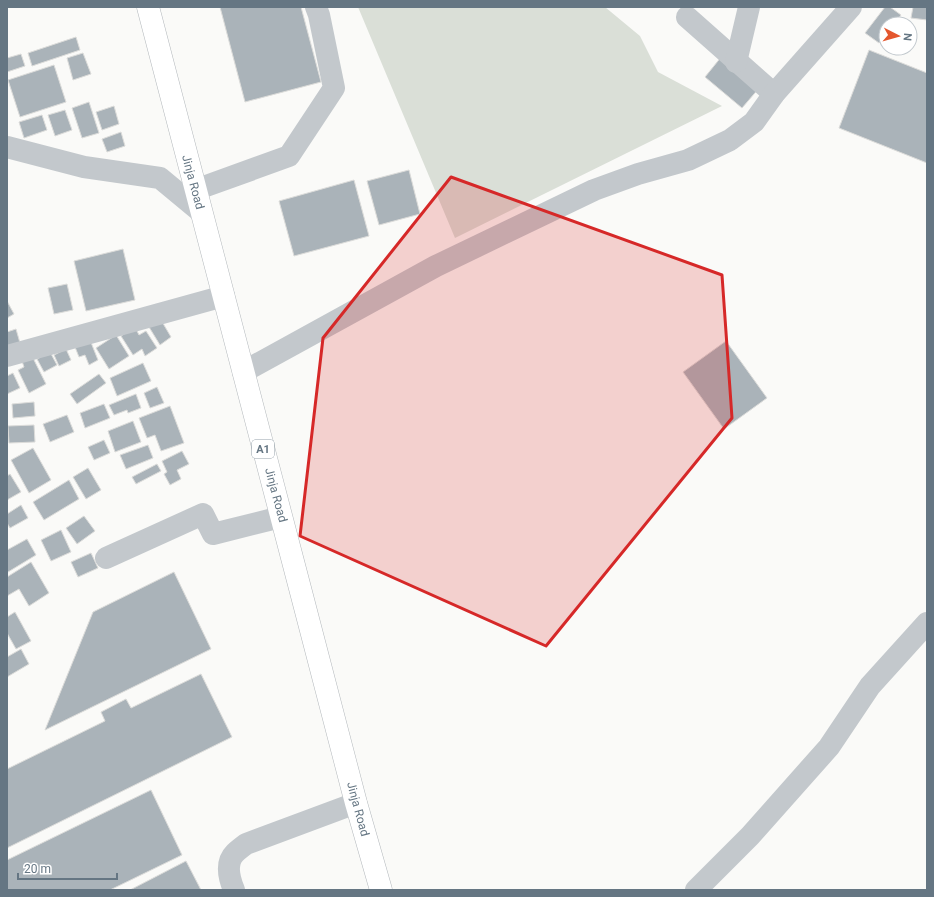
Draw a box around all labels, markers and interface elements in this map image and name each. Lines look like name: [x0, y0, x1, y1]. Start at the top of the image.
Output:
north arrow: [878, 16, 918, 56]
text: N: [901, 32, 914, 42]
street label: Jinja Road: [179, 153, 207, 211]
road number: A1: [252, 440, 274, 458]
street label: Jinja Road: [262, 466, 290, 524]
street label: Jinja Road: [344, 780, 372, 838]
scale bar: [18, 855, 117, 881]
text: 20 m: [24, 862, 51, 876]

